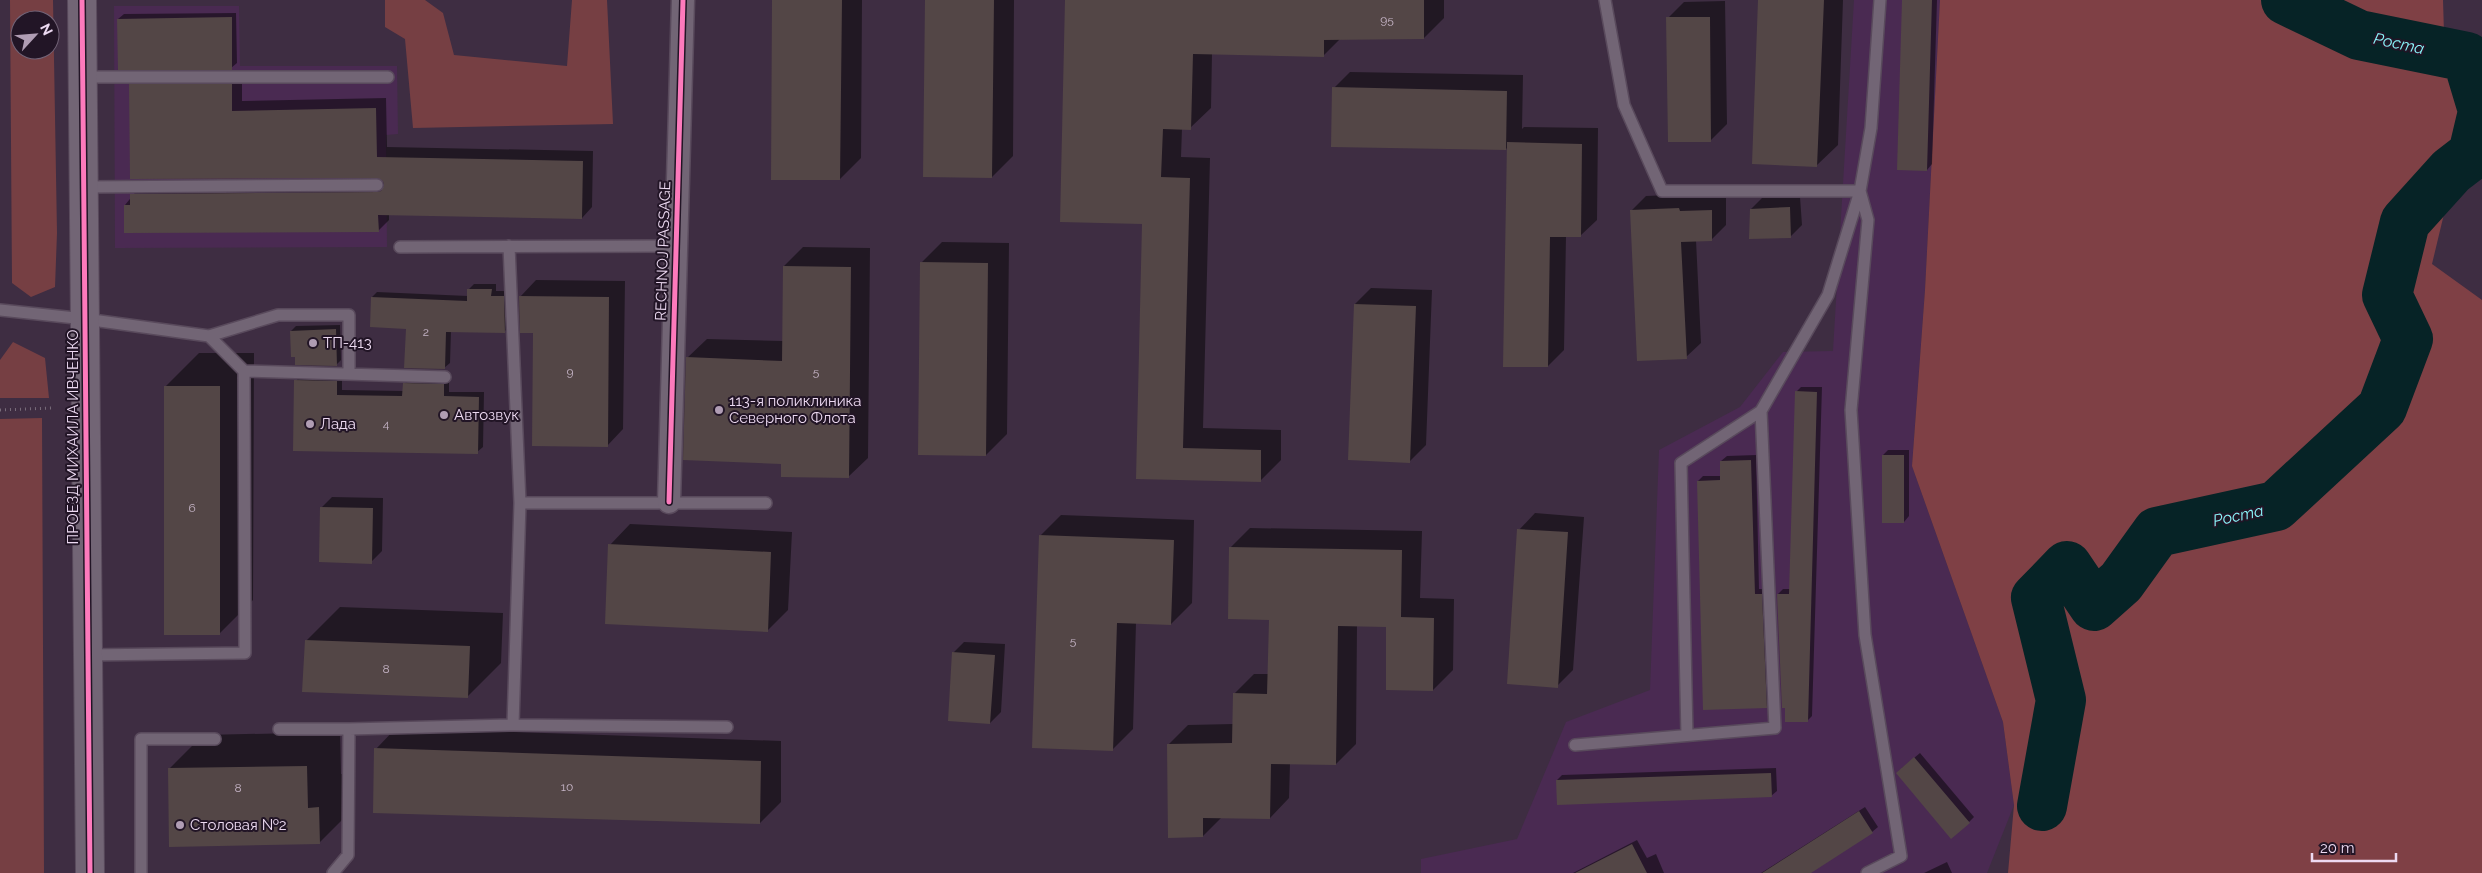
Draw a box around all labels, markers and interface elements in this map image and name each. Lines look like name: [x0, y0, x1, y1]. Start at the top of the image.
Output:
north arrow: [10, 10, 60, 60]
house number: 95: [1380, 13, 1394, 27]
text: N: [37, 21, 56, 38]
water label: Роста: [2372, 29, 2426, 58]
street label: RECHNOJ PASSAGE: [652, 181, 674, 321]
house number: 2: [423, 325, 429, 339]
street label: ПРОЕЗД МИХАИЛА ИВЧЕНКО: [64, 330, 82, 544]
place label: ТП-413: [323, 334, 372, 352]
marker: ТП-413: [307, 337, 319, 349]
house number: 9: [566, 365, 574, 379]
house number: 5: [813, 365, 820, 379]
place label: 113-я поликлиника Северного Флота: [729, 392, 862, 427]
marker: 113-я поликлиника Северного Флота: [713, 404, 725, 416]
place label: Автозвук: [454, 406, 519, 424]
marker: Автозвук: [438, 409, 450, 421]
place label: Лада: [320, 415, 356, 433]
house number: 4: [383, 417, 390, 431]
marker: Лада: [304, 418, 316, 430]
house number: 6: [188, 501, 196, 515]
water label: Роста: [2211, 501, 2266, 530]
house number: 5: [1070, 634, 1077, 648]
house number: 8: [382, 662, 390, 676]
house number: 10: [561, 780, 573, 794]
house number: 8: [234, 781, 242, 795]
place label: Столовая №2: [190, 816, 287, 834]
marker: Столовая №2: [174, 819, 186, 831]
scale bar: [2312, 830, 2396, 862]
text: 20 m: [2320, 839, 2355, 857]

